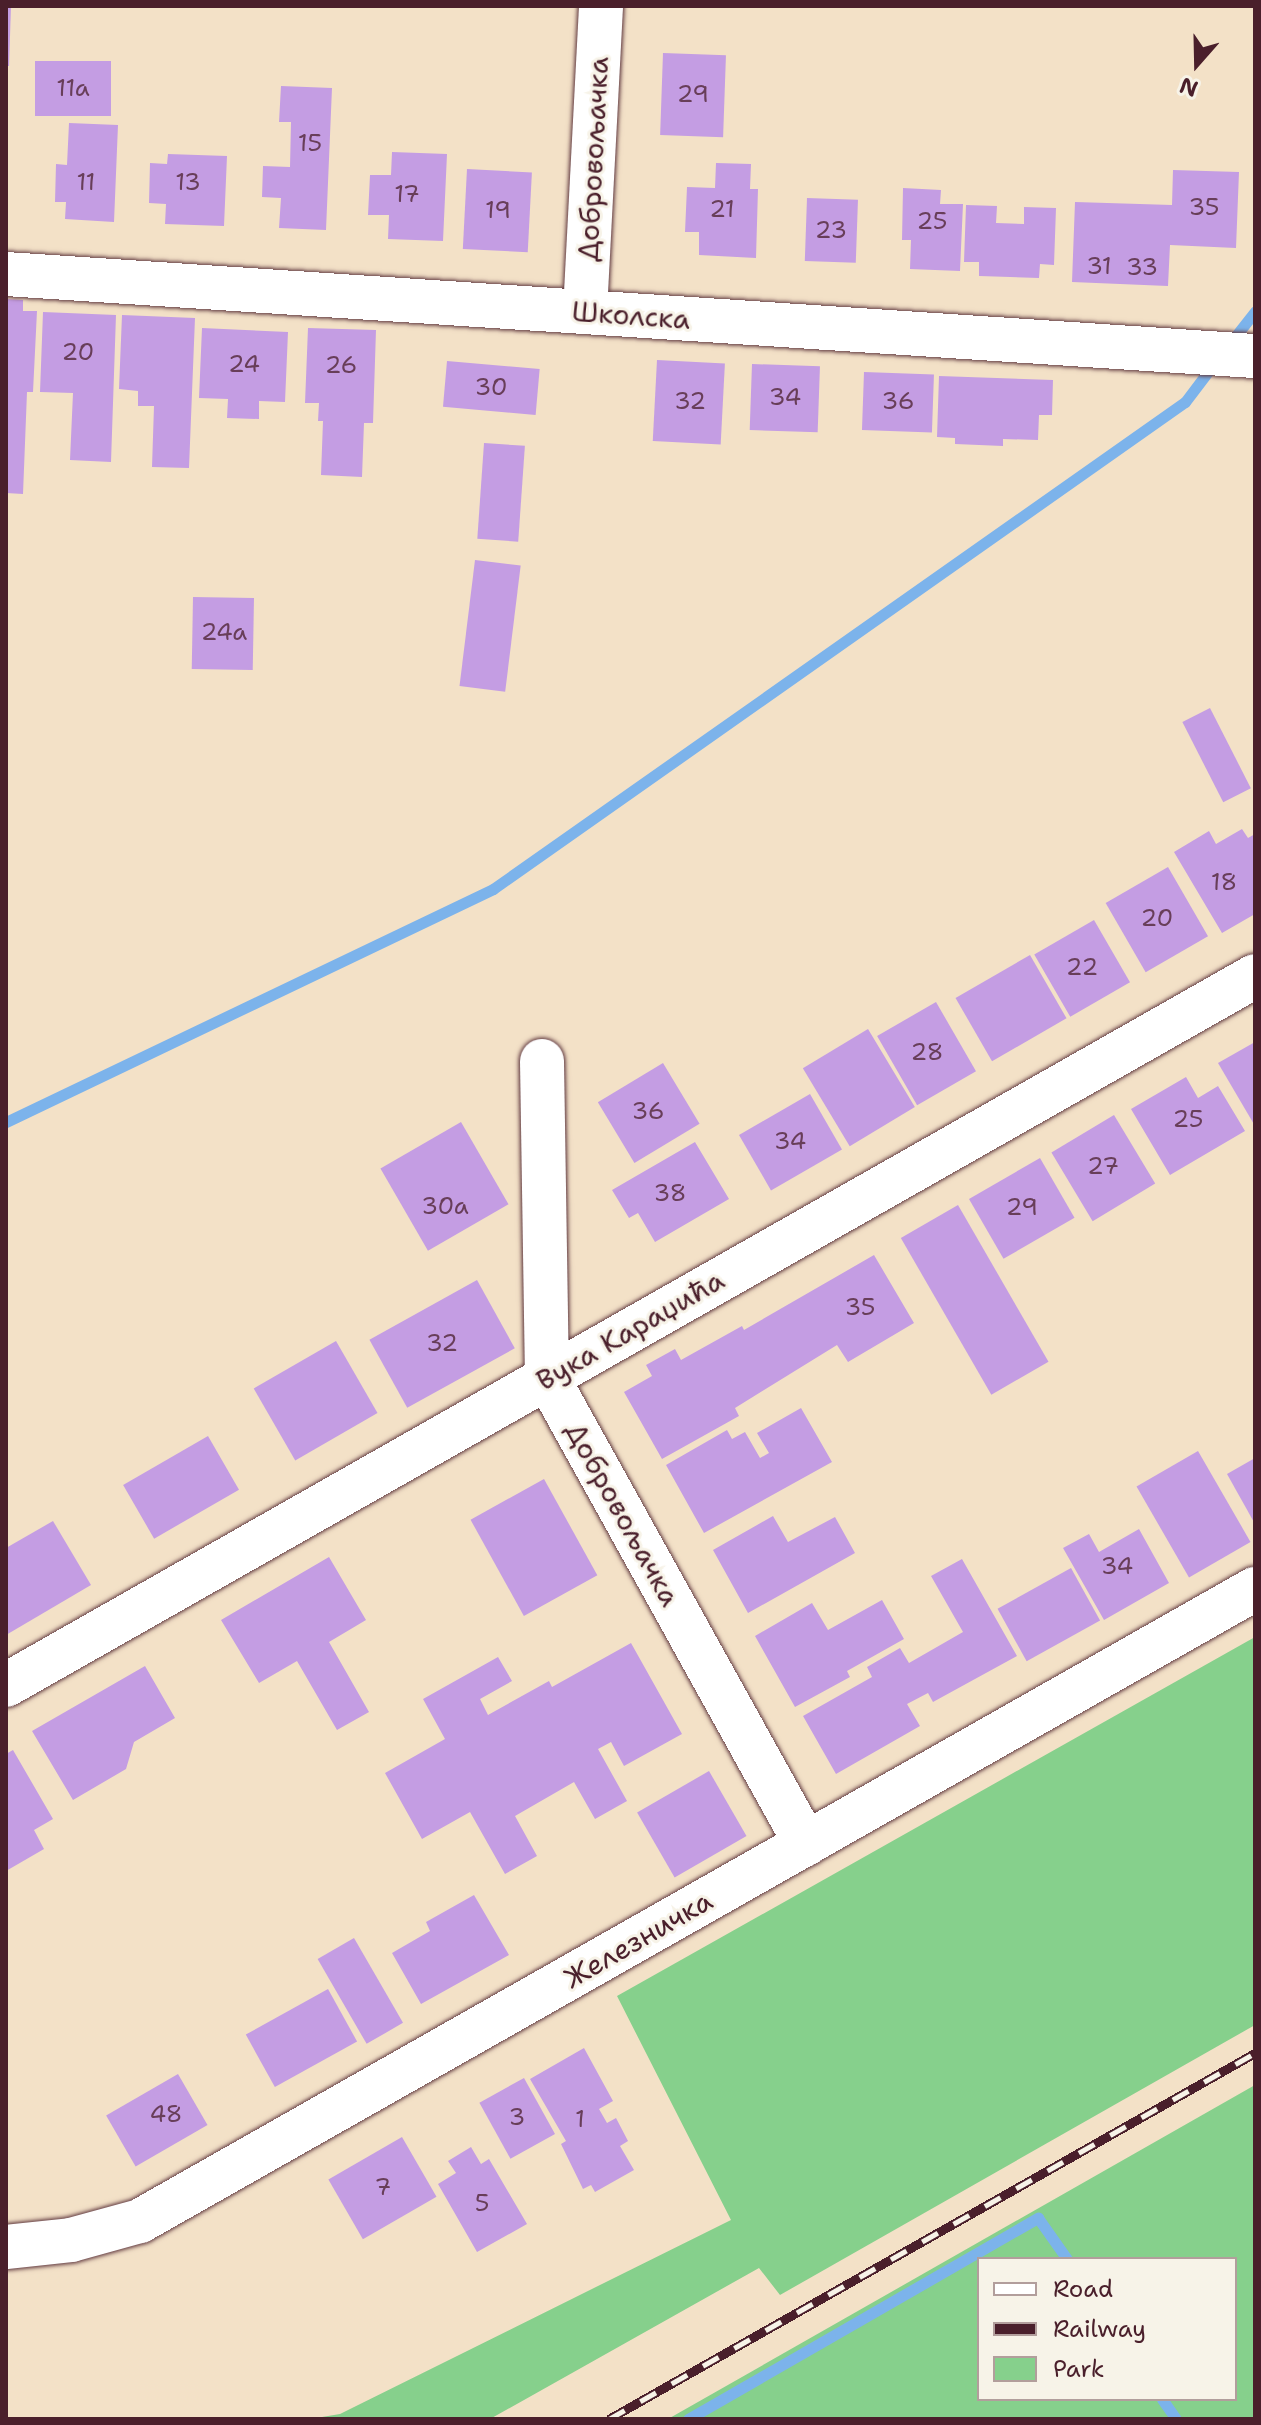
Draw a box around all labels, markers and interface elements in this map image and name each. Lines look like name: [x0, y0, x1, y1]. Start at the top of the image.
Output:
north arrow: [1157, 24, 1237, 104]
street label: Добровољачка: [571, 56, 615, 262]
text: N: [1175, 70, 1202, 104]
house number: 11a: [56, 75, 90, 103]
house number: 29: [677, 81, 709, 109]
house number: 15: [298, 130, 322, 158]
house number: 11: [76, 169, 96, 197]
house number: 13: [175, 169, 201, 197]
house number: 17: [394, 181, 420, 209]
house number: 35: [1189, 194, 1219, 222]
house number: 21: [709, 196, 735, 224]
house number: 19: [485, 197, 511, 225]
house number: 25: [916, 208, 948, 236]
house number: 23: [815, 217, 847, 245]
house number: 31: [1086, 253, 1112, 281]
house number: 33: [1126, 254, 1158, 282]
street label: Школска: [571, 294, 691, 336]
house number: 20: [62, 339, 94, 367]
house number: 24: [228, 351, 260, 379]
house number: 26: [325, 352, 357, 380]
house number: 30: [474, 374, 508, 402]
house number: 34: [769, 384, 801, 412]
house number: 32: [674, 388, 706, 416]
house number: 36: [882, 388, 914, 416]
house number: 24a: [201, 619, 247, 647]
house number: 18: [1211, 869, 1237, 897]
house number: 20: [1141, 905, 1173, 933]
house number: 22: [1066, 954, 1098, 982]
house number: 28: [911, 1039, 943, 1067]
house number: 36: [632, 1098, 664, 1126]
house number: 25: [1172, 1106, 1204, 1134]
house number: 34: [774, 1128, 806, 1156]
house number: 27: [1087, 1153, 1119, 1181]
house number: 38: [654, 1180, 686, 1208]
house number: 30a: [421, 1193, 469, 1221]
house number: 29: [1006, 1194, 1038, 1222]
street label: Вука Караџића: [530, 1263, 730, 1397]
house number: 35: [845, 1294, 875, 1322]
house number: 32: [426, 1330, 458, 1358]
street label: Добровољачка: [559, 1416, 687, 1612]
house number: 34: [1101, 1553, 1133, 1581]
street label: Железничка: [558, 1883, 718, 1995]
house number: 48: [149, 2101, 183, 2129]
house number: 3: [509, 2104, 525, 2132]
house number: 1: [575, 2106, 585, 2134]
house number: 7: [375, 2174, 391, 2202]
house number: 5: [475, 2190, 489, 2218]
legend: [977, 2257, 1237, 2401]
text: Road: [1053, 2273, 1113, 2305]
text: Railway: [1053, 2313, 1146, 2345]
text: Park: [1053, 2353, 1105, 2385]

